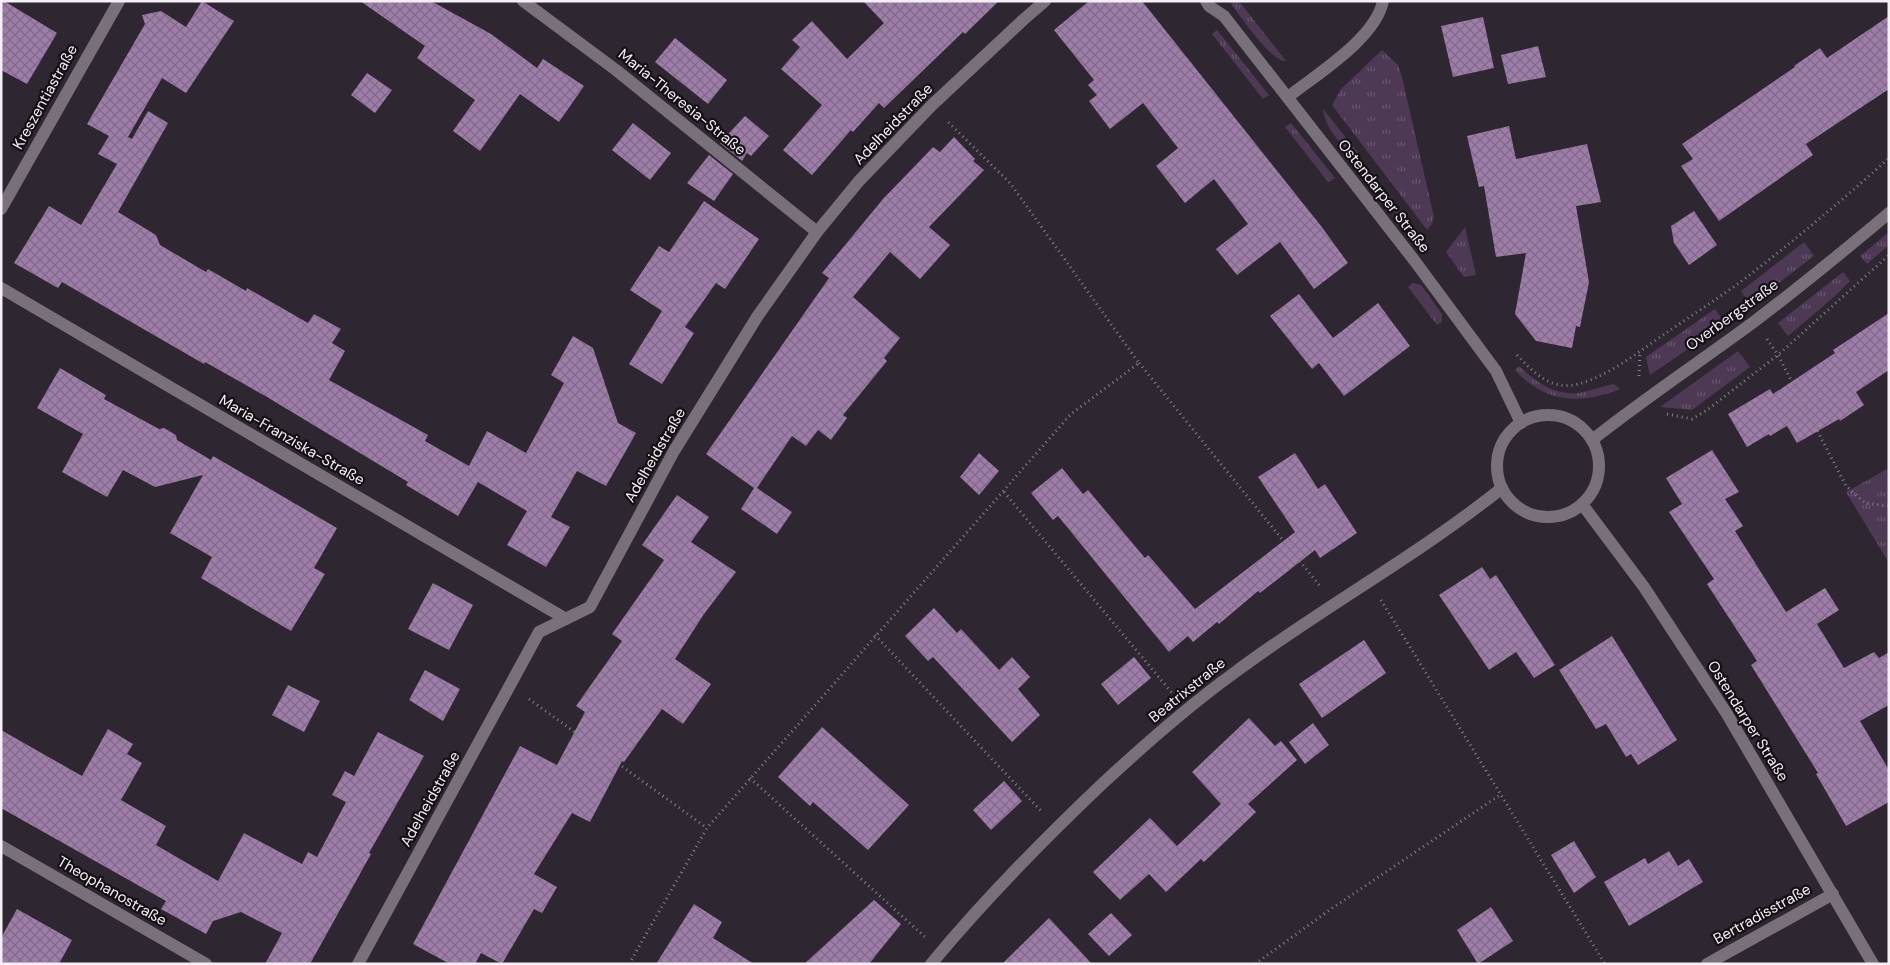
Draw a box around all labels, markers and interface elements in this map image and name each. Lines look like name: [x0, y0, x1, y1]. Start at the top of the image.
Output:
street label: Kreszentiastraße: [8, 41, 82, 153]
street label: Maria-Theresia-Straße: [614, 44, 750, 160]
street label: Adelheidstraße: [849, 79, 937, 169]
street label: Ostendarper Straße: [1333, 135, 1435, 257]
street label: Overbergstraße: [1682, 275, 1782, 355]
street label: Maria-Franziska-Straße: [216, 390, 368, 490]
street label: Adelheidstraße: [620, 404, 690, 506]
street label: Beatrixstraße: [1145, 653, 1229, 727]
street label: Ostendarper Straße: [1703, 657, 1793, 785]
street label: Adelheidstraße: [396, 748, 464, 850]
street label: Theophanostraße: [54, 852, 170, 930]
street label: Bertradisstraße: [1710, 879, 1814, 949]

